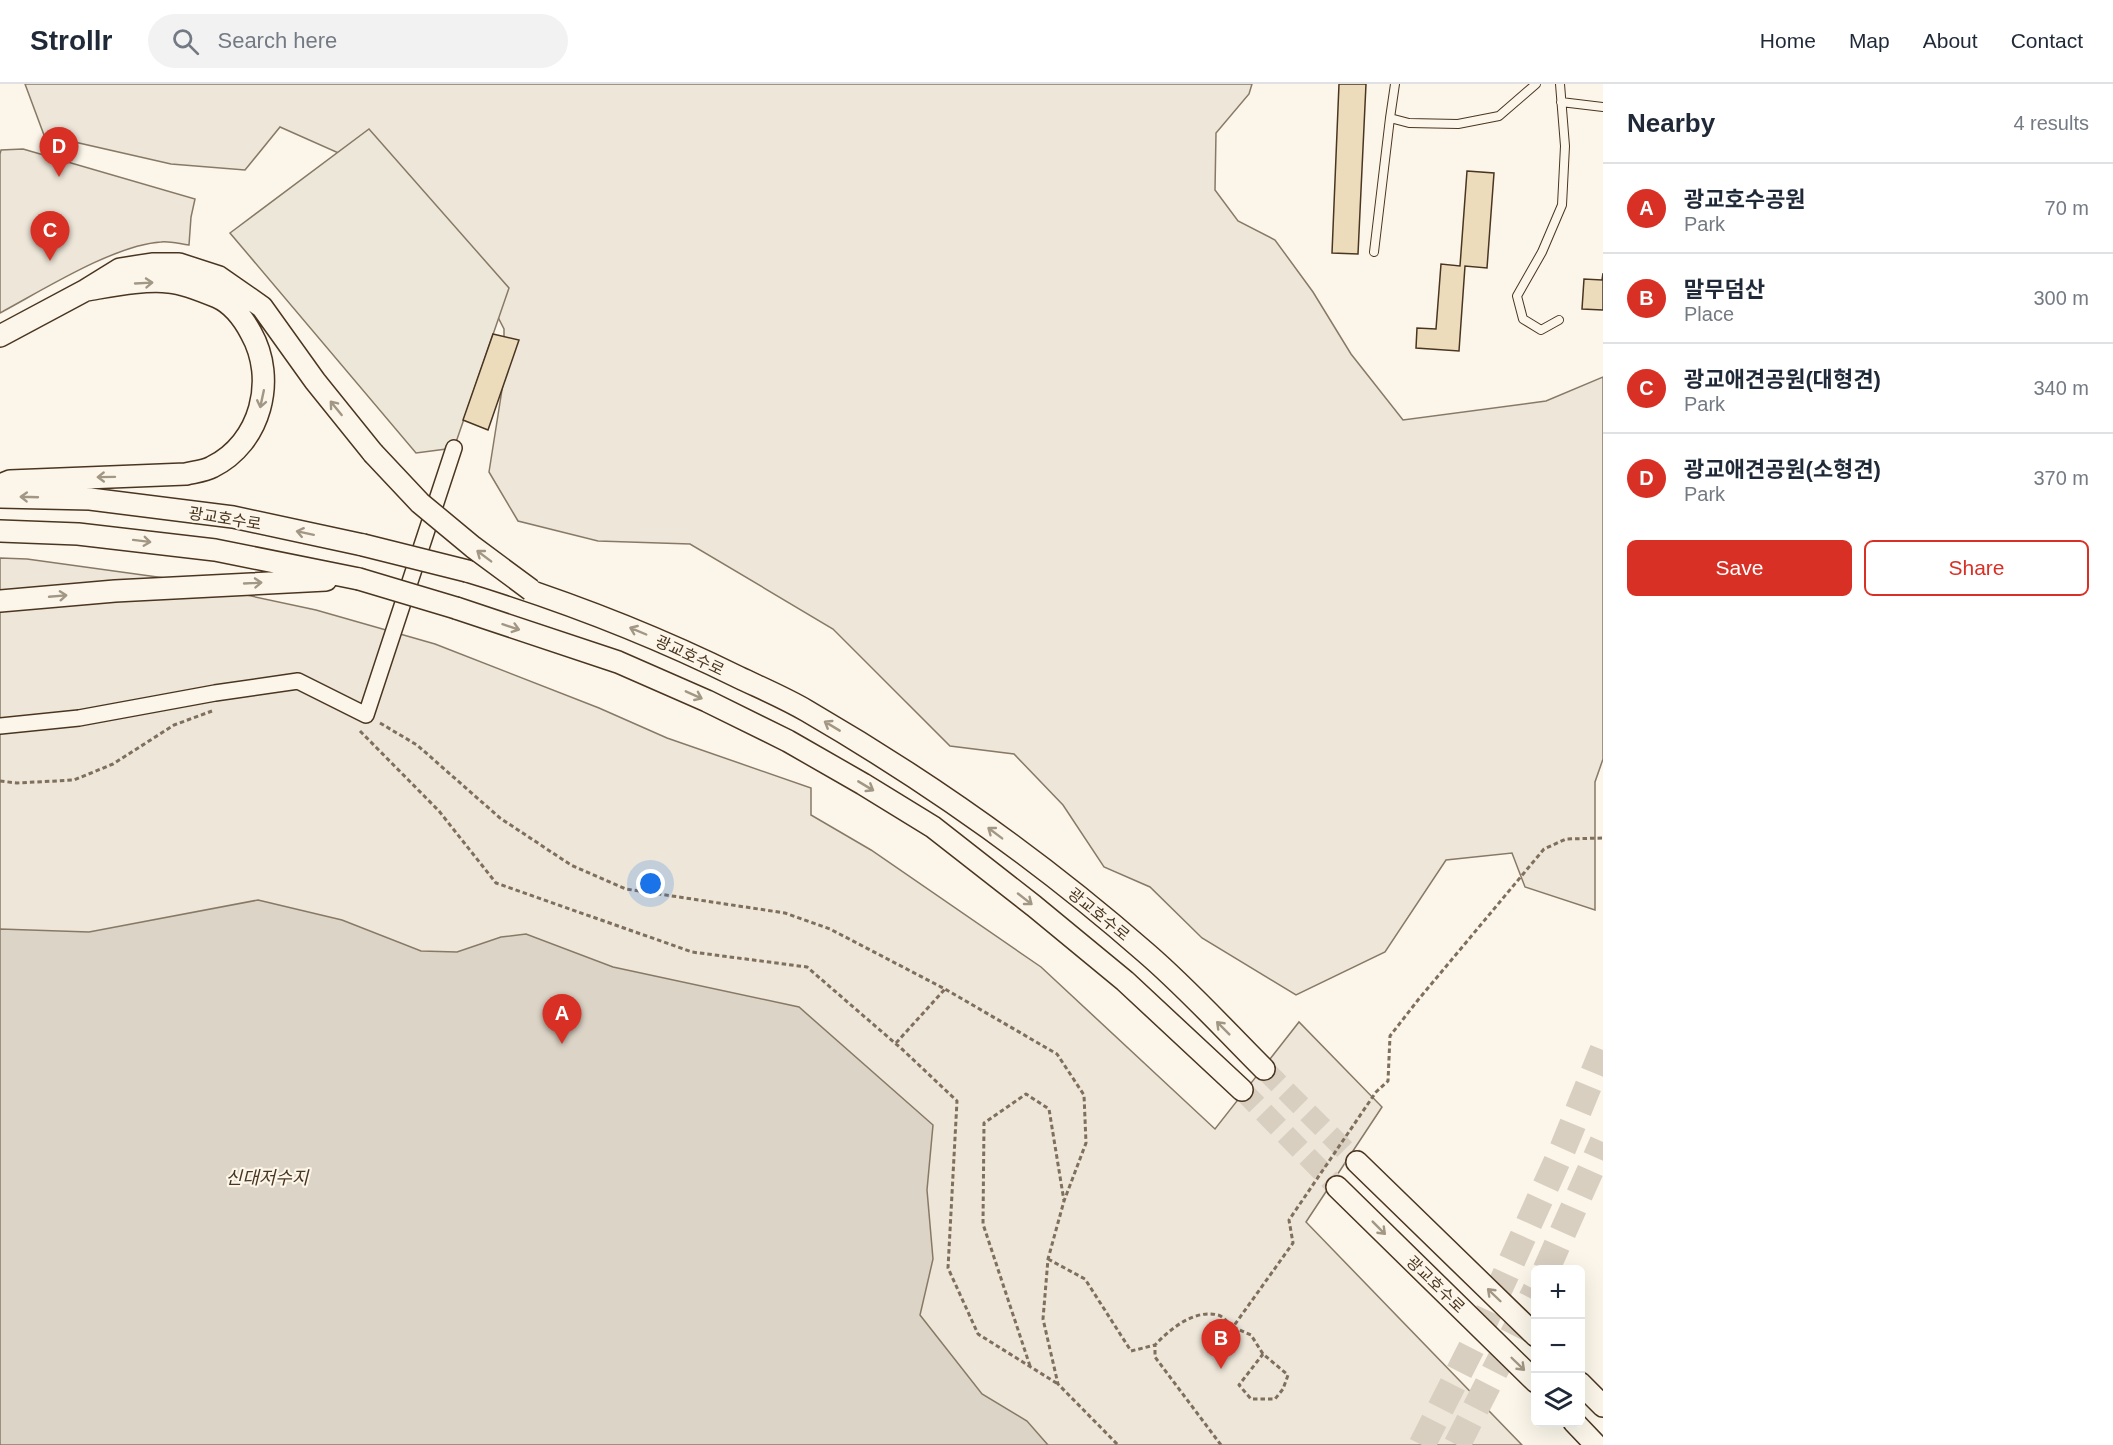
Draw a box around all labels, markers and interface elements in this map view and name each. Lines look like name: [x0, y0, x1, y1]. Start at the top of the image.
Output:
search box: [148, 14, 568, 68]
text: Strollr: [30, 25, 112, 56]
icon: search: [169, 25, 202, 58]
text: Search here: [217, 28, 337, 53]
text: Home: [1760, 29, 1816, 52]
text: Map: [1849, 29, 1890, 52]
text: About: [1923, 29, 1978, 52]
text: Contact: [2011, 29, 2083, 52]
text: Nearby: [1627, 108, 1715, 138]
text: 4 results: [2013, 112, 2089, 134]
pin: D: [40, 128, 78, 177]
text: 광교호수공원: [1684, 187, 1805, 212]
text: A: [1639, 197, 1654, 219]
text: 70 m: [2045, 197, 2089, 219]
pin: C: [31, 212, 70, 261]
text: Park: [1684, 213, 1725, 235]
one-way arrow: [134, 277, 154, 288]
text: 말무덤산: [1684, 277, 1765, 302]
text: B: [1639, 287, 1654, 309]
text: 300 m: [2033, 287, 2089, 309]
text: Place: [1684, 303, 1734, 325]
text: 광교애견공원(대형견): [1684, 367, 1881, 392]
text: C: [1639, 377, 1654, 399]
text: 340 m: [2033, 377, 2089, 399]
one-way arrow: [256, 389, 267, 408]
text: Park: [1684, 393, 1725, 415]
one-way arrow: [330, 400, 343, 416]
text: 광교애견공원(소형견): [1684, 457, 1881, 482]
text: D: [1639, 467, 1654, 489]
text: 370 m: [2033, 467, 2089, 489]
one-way arrow: [96, 472, 116, 483]
text: Park: [1684, 483, 1725, 505]
one-way arrow: [20, 492, 40, 503]
street label: 광교호수로: [187, 504, 263, 533]
one-way arrow: [296, 527, 316, 538]
one-way arrow: [132, 536, 151, 547]
button: Save: [1627, 540, 1852, 596]
button: Share: [1864, 540, 2089, 596]
one-way arrow: [477, 549, 493, 562]
one-way arrow: [242, 577, 262, 588]
one-way arrow: [48, 590, 68, 601]
one-way arrow: [501, 622, 520, 633]
one-way arrow: [629, 625, 647, 636]
street label: 광교호수로: [653, 632, 727, 679]
one-way arrow: [684, 690, 702, 701]
one-way arrow: [824, 720, 841, 732]
one-way arrow: [857, 781, 874, 793]
one-way arrow: [987, 827, 1003, 840]
your location: [636, 869, 665, 898]
street label: 광교호수로: [1065, 885, 1133, 944]
one-way arrow: [1017, 892, 1033, 905]
pin: A: [542, 994, 582, 1044]
one-way arrow: [1215, 1021, 1230, 1035]
water label: 신대저수지: [226, 1168, 310, 1188]
one-way arrow: [1371, 1221, 1386, 1235]
street label: 광교호수로: [1403, 1253, 1468, 1316]
map controls: [1531, 1265, 1585, 1427]
button: +: [1531, 1265, 1585, 1319]
one-way arrow: [1486, 1288, 1501, 1303]
button: −: [1531, 1319, 1585, 1373]
pin: B: [1202, 1320, 1240, 1369]
one-way arrow: [1510, 1357, 1525, 1372]
button: layers: [1531, 1373, 1585, 1427]

